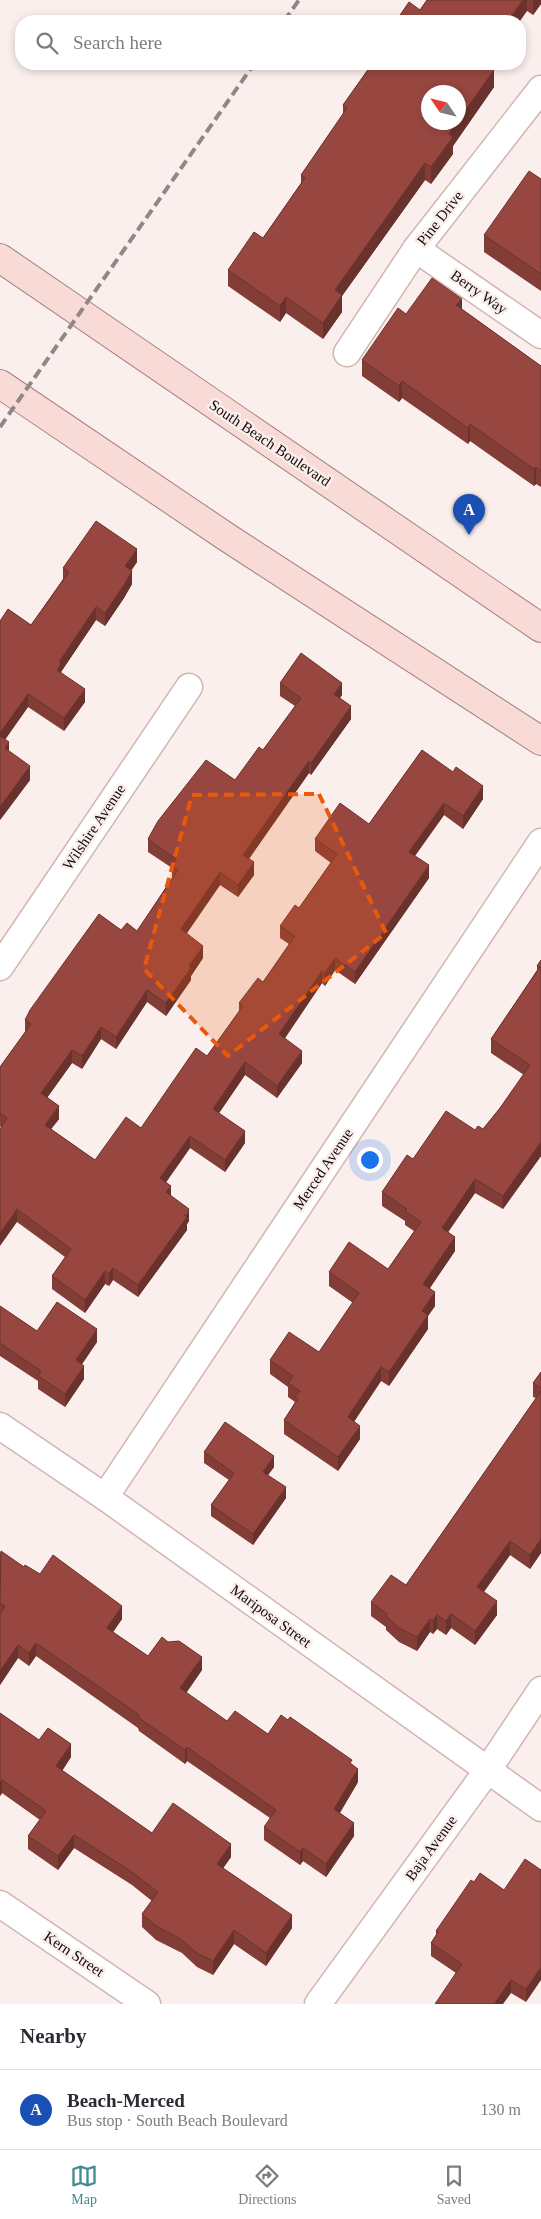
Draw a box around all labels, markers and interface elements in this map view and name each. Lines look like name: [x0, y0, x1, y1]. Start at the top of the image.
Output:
search box: [15, 15, 526, 70]
icon: search: [33, 29, 61, 57]
text: Search here: [73, 32, 162, 53]
north arrow: [421, 85, 466, 130]
street label: Pine Drive: [414, 187, 466, 248]
street label: Berry Way: [448, 267, 511, 317]
street label: South Beach Boulevard: [206, 397, 334, 490]
pin: A: [453, 494, 485, 535]
street label: Wilshire Avenue: [60, 781, 129, 873]
street label: Merced Avenue: [290, 1125, 356, 1213]
your location: [357, 1147, 383, 1173]
street label: Mariposa Street: [228, 1581, 315, 1651]
street label: Baja Avenue: [402, 1812, 460, 1883]
street label: Kern Street: [41, 1928, 108, 1980]
text: Nearby: [20, 2024, 87, 2048]
text: Beach-Merced: [67, 2090, 185, 2111]
text: A: [30, 2101, 42, 2118]
text: 130 m: [481, 2101, 521, 2118]
text: Bus stop · South Beach Boulevard: [67, 2112, 288, 2129]
tab: Map: [70, 2162, 98, 2208]
tab: Directions: [238, 2162, 297, 2208]
tab: Saved: [437, 2162, 471, 2208]

